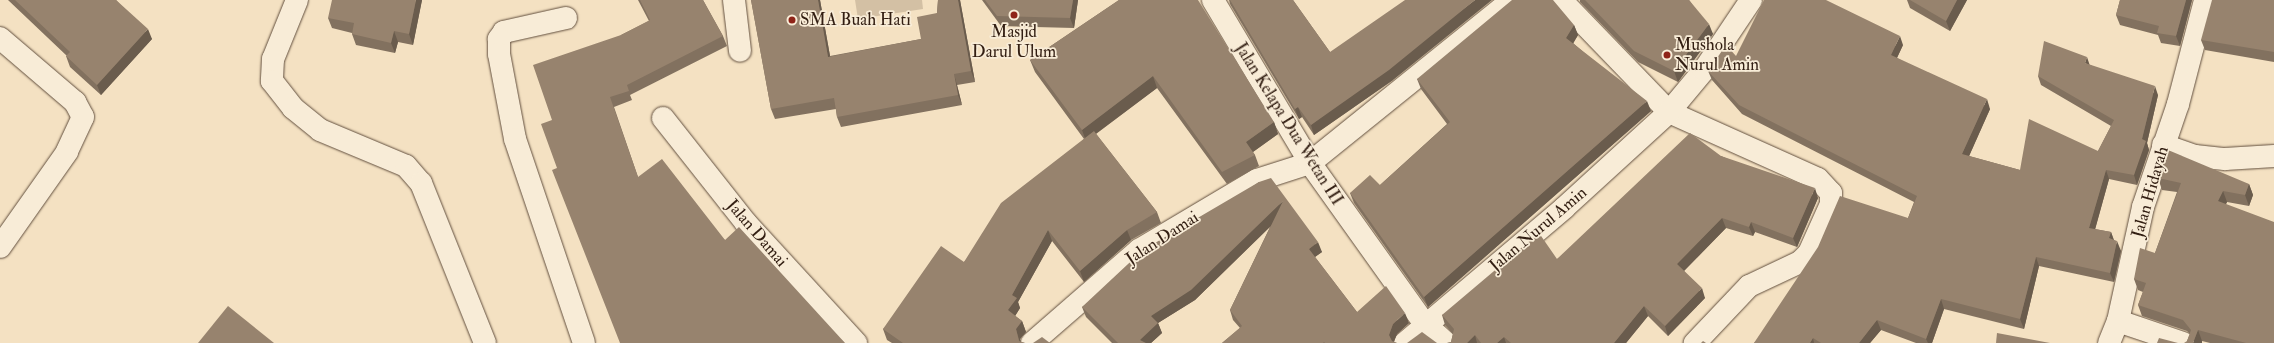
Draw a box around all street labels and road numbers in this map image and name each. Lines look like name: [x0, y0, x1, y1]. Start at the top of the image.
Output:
street label: Jalan Kelapa Dua Wetan III: [1231, 39, 1347, 209]
street label: Jalan Hidayah: [2127, 144, 2173, 240]
street label: Jalan Nurul Amin: [1485, 182, 1591, 276]
street label: Jalan Damai: [722, 195, 792, 271]
street label: Jalan Damai: [1122, 207, 1202, 269]

